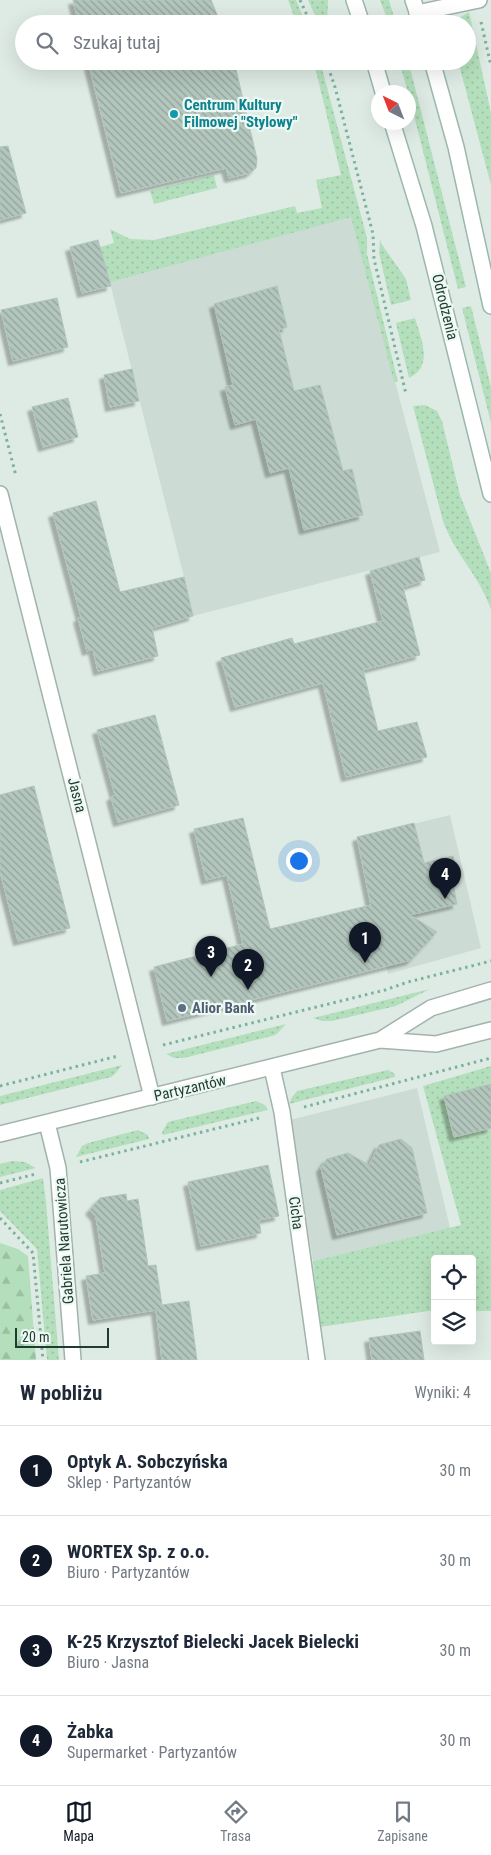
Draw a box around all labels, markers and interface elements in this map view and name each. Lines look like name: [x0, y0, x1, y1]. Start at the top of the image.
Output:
search box: [15, 15, 476, 70]
icon: search: [33, 29, 61, 57]
text: Szukaj tutaj: [73, 31, 160, 54]
north arrow: [371, 85, 416, 130]
place label: Centrum Kultury Filmowej "Stylowy": [184, 96, 298, 131]
marker: Centrum Kultury Filmowej "Stylowy": [168, 108, 180, 120]
street label: Odrodzenia: [428, 272, 462, 342]
street label: Jasna: [64, 775, 90, 815]
your location: [286, 848, 312, 874]
pin: 4: [429, 858, 461, 899]
pin: 1: [349, 922, 381, 963]
pin: 3: [195, 936, 227, 977]
pin: 2: [232, 949, 264, 990]
place label: Alior Bank: [192, 999, 255, 1017]
marker: Alior Bank: [176, 1002, 188, 1014]
street label: Partyzantów: [152, 1071, 228, 1105]
street label: Gabriela Narutowicza: [51, 1177, 77, 1305]
street label: Cicha: [285, 1195, 307, 1231]
map controls: [431, 1255, 476, 1345]
button: locate: [431, 1255, 476, 1300]
button: layers: [431, 1300, 476, 1345]
scale bar: [15, 1325, 109, 1348]
text: 20 m: [22, 1329, 50, 1345]
text: W pobliżu: [20, 1381, 102, 1405]
text: Wyniki: 4: [415, 1383, 471, 1402]
text: Optyk A. Sobczyńska: [67, 1450, 228, 1473]
text: 1: [32, 1461, 40, 1480]
text: 30 m: [439, 1461, 471, 1480]
text: Sklep · Partyzantów: [67, 1473, 191, 1492]
text: WORTEX Sp. z o.o.: [67, 1540, 210, 1563]
text: 2: [32, 1551, 40, 1570]
text: 30 m: [439, 1551, 471, 1570]
text: Biuro · Partyzantów: [67, 1563, 190, 1582]
text: K-25 Krzysztof Bielecki Jacek Bielecki: [67, 1630, 359, 1653]
text: 3: [32, 1641, 40, 1660]
text: 30 m: [439, 1641, 471, 1660]
text: Biuro · Jasna: [67, 1653, 149, 1672]
text: Żabka: [67, 1720, 113, 1743]
text: 4: [32, 1731, 40, 1750]
text: 30 m: [439, 1731, 471, 1750]
text: Supermarket · Partyzantów: [67, 1743, 237, 1762]
tab: Mapa: [63, 1798, 94, 1844]
tab: Trasa: [220, 1798, 251, 1844]
tab: Zapisane: [377, 1798, 428, 1844]

